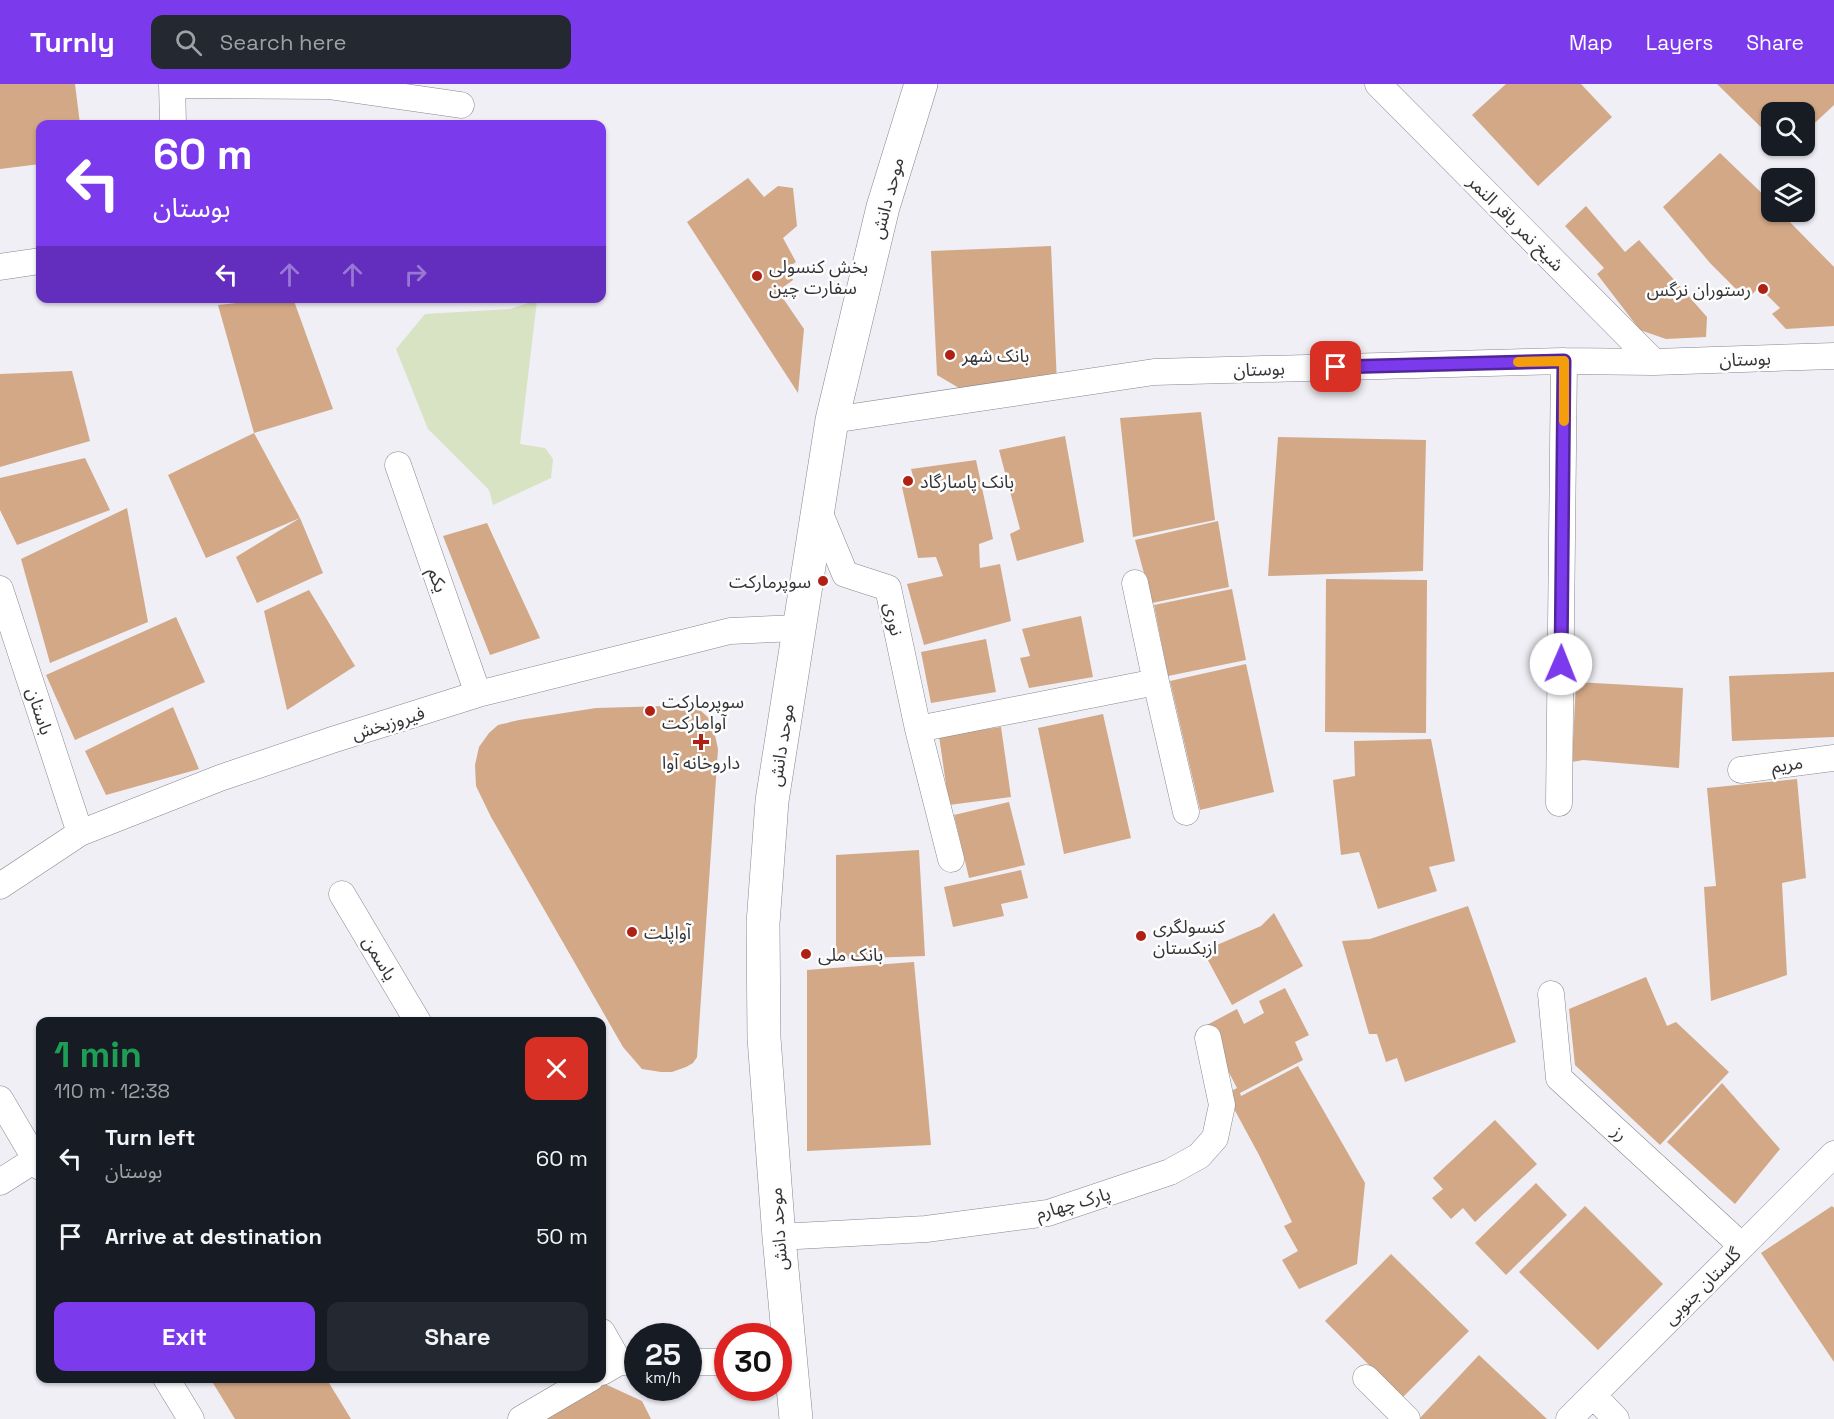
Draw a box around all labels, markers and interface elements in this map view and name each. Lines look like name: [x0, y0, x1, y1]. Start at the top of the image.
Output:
search box: [151, 15, 571, 69]
text: Turnly: [30, 24, 115, 60]
icon: search: [172, 26, 205, 59]
text: Search here: [220, 28, 347, 56]
text: Map: [1569, 29, 1613, 56]
text: Layers: [1646, 29, 1713, 56]
text: Share: [1746, 29, 1804, 56]
map controls: [1761, 102, 1815, 222]
button: search: [1761, 102, 1815, 156]
text: 60 m: [153, 128, 253, 181]
icon: left: [54, 144, 132, 222]
street label: موحد دانش: [865, 155, 909, 241]
button: layers: [1761, 168, 1815, 222]
street label: شیخ نمر باقر النمر: [1461, 169, 1569, 277]
text: بوستان: [153, 190, 231, 225]
place label: بخش کنسولی سفارت چین: [769, 255, 868, 299]
icon: left: [210, 258, 243, 291]
icon: ahead: [273, 258, 306, 291]
icon: ahead: [336, 258, 369, 291]
icon: right: [399, 258, 432, 291]
marker: بخش کنسولی سفارت چین: [750, 269, 764, 283]
place label: رستوران نرگس: [1647, 278, 1751, 301]
marker: رستوران نرگس: [1756, 282, 1770, 296]
pin: [1310, 341, 1361, 392]
place label: بانک شهر: [961, 344, 1029, 367]
street label: بوستان: [1719, 347, 1771, 371]
marker: بانک شهر: [943, 348, 957, 362]
icon: arrive: [1319, 350, 1352, 383]
street label: بوستان: [1233, 357, 1285, 381]
place label: بانک پاسارگاد: [920, 470, 1014, 493]
marker: بانک پاسارگاد: [901, 474, 915, 488]
street label: یکم: [421, 565, 453, 596]
place label: سوپرمارکت: [729, 570, 811, 593]
marker: سوپرمارکت: [816, 574, 830, 588]
street label: نوری: [879, 600, 909, 638]
position arrow: [1529, 632, 1593, 696]
street label: باستان: [22, 684, 58, 738]
place label: سوپرمارکت آوامارکت: [662, 690, 744, 734]
street label: فیروزبخش: [349, 701, 427, 745]
street label: موحد دانش: [763, 702, 799, 788]
marker: سوپرمارکت آوامارکت: [643, 704, 657, 718]
marker: داروخانه آوا: [694, 735, 708, 749]
street label: مریم: [1770, 750, 1804, 780]
place label: داروخانه آوا: [662, 751, 740, 774]
place label: کنسولگری ازبکستان: [1153, 915, 1226, 959]
place label: آواپلت: [644, 921, 692, 944]
marker: آواپلت: [625, 925, 639, 939]
marker: کنسولگری ازبکستان: [1134, 929, 1148, 943]
street label: یاسمن: [358, 931, 402, 985]
place label: بانک ملی: [818, 943, 883, 966]
marker: بانک ملی: [799, 947, 813, 961]
text: 1 min: [54, 1032, 142, 1078]
button: close: [525, 1037, 588, 1100]
text: 110 m · 12:38: [54, 1078, 170, 1104]
street label: رز: [1607, 1119, 1633, 1146]
text: Turn left: [105, 1123, 195, 1151]
icon: left: [54, 1142, 87, 1175]
text: 60 m: [536, 1144, 588, 1172]
text: بوستان: [105, 1158, 162, 1184]
street label: پارک چهارم: [1033, 1181, 1114, 1227]
street label: موحد دانش: [764, 1187, 792, 1271]
icon: arrive: [54, 1220, 87, 1253]
text: Arrive at destination: [105, 1222, 322, 1250]
text: 50 m: [536, 1222, 588, 1250]
street label: گلستان جنوبی: [1658, 1242, 1746, 1330]
button: Exit: [54, 1302, 315, 1371]
button: Share: [327, 1302, 588, 1371]
speed limit sign: 30: [714, 1323, 792, 1401]
text: 25: [645, 1335, 681, 1374]
text: km/h: [645, 1368, 681, 1387]

